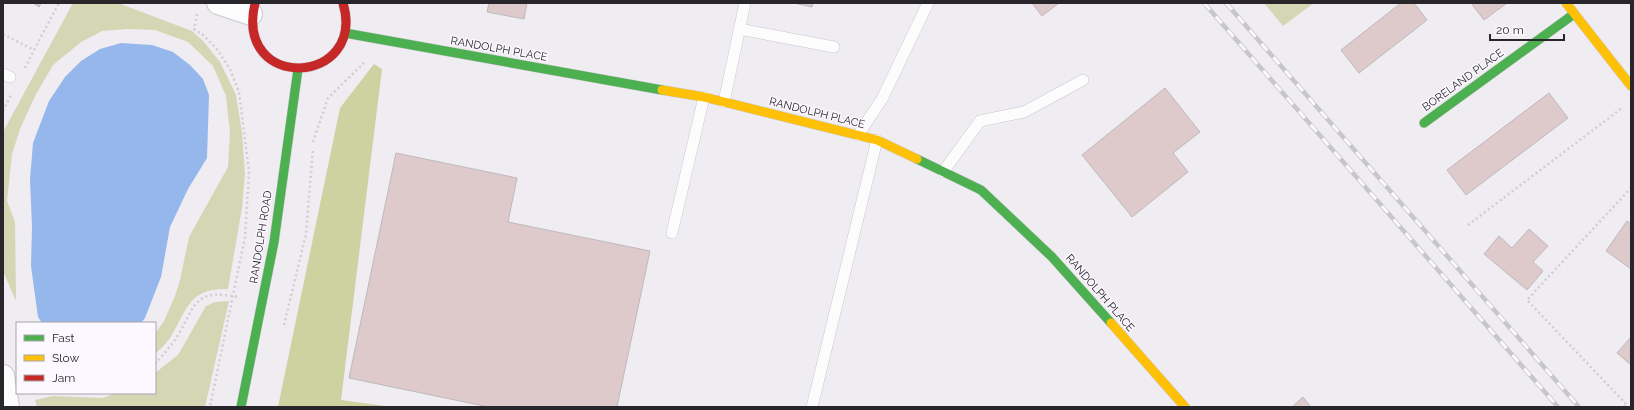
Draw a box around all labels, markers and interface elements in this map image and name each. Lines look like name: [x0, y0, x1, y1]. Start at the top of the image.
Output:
scale bar: [1490, 16, 1564, 42]
text: 20 m: [1496, 23, 1524, 37]
street label: RANDOLPH PLACE: [450, 34, 549, 64]
street label: BORELAND PLACE: [1420, 46, 1506, 114]
street label: RANDOLPH PLACE: [768, 95, 866, 131]
street label: RANDOLPH ROAD: [247, 190, 275, 284]
street label: RANDOLPH PLACE: [1063, 252, 1137, 334]
legend: [16, 322, 156, 394]
text: Fast: [52, 331, 75, 345]
text: Slow: [52, 351, 79, 365]
text: Jam: [52, 371, 75, 385]

